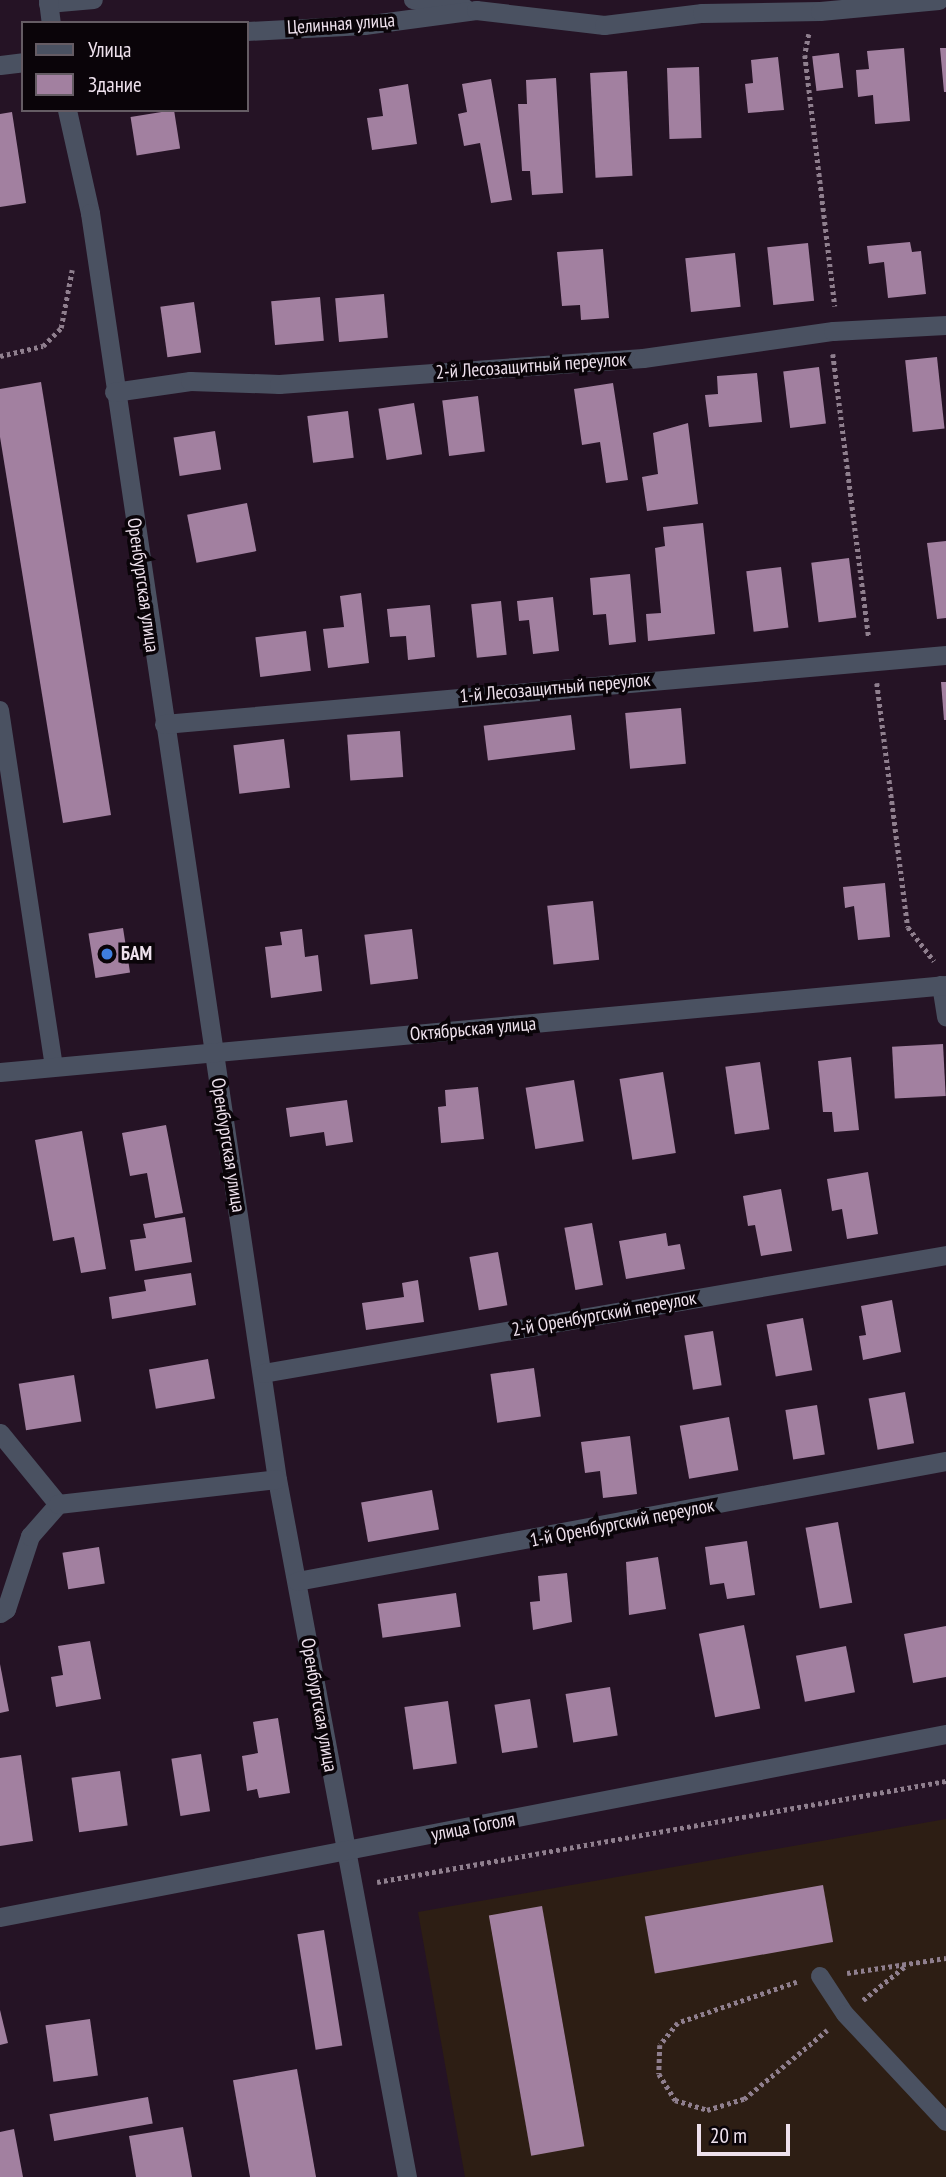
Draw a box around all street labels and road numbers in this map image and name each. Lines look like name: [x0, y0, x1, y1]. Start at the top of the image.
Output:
street label: Целинная улица: [286, 9, 396, 39]
street label: 2-й Лесозащитный переулок: [435, 348, 627, 384]
street label: Оренбургская улица: [122, 516, 164, 654]
street label: 1-й Лесозащитный переулок: [459, 668, 651, 708]
street label: Октябрьская улица: [409, 1012, 537, 1046]
street label: Оренбургская улица: [206, 1076, 250, 1214]
street label: 2-й Оренбургский переулок: [510, 1287, 698, 1341]
street label: 1-й Оренбургский переулок: [528, 1494, 716, 1552]
street label: Оренбургская улица: [296, 1636, 342, 1774]
street label: улица Гоголя: [429, 1808, 517, 1846]

